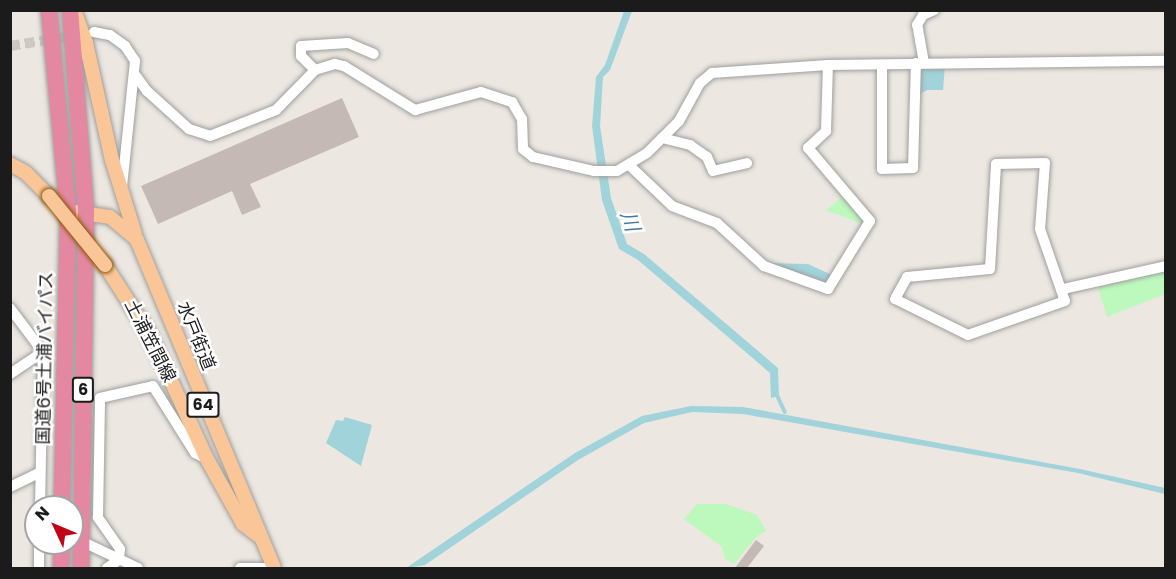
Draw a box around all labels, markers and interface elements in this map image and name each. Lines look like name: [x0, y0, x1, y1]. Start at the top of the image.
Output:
water label: 川: [615, 208, 645, 234]
street label: 国道6号土浦バイパス: [33, 271, 57, 445]
street label: 土浦笠間線: [120, 296, 180, 386]
street label: 水戸街道: [173, 299, 219, 373]
road number: 6: [71, 377, 95, 403]
road number: 64: [185, 392, 221, 418]
north arrow: [24, 495, 84, 555]
text: N: [30, 501, 55, 526]

